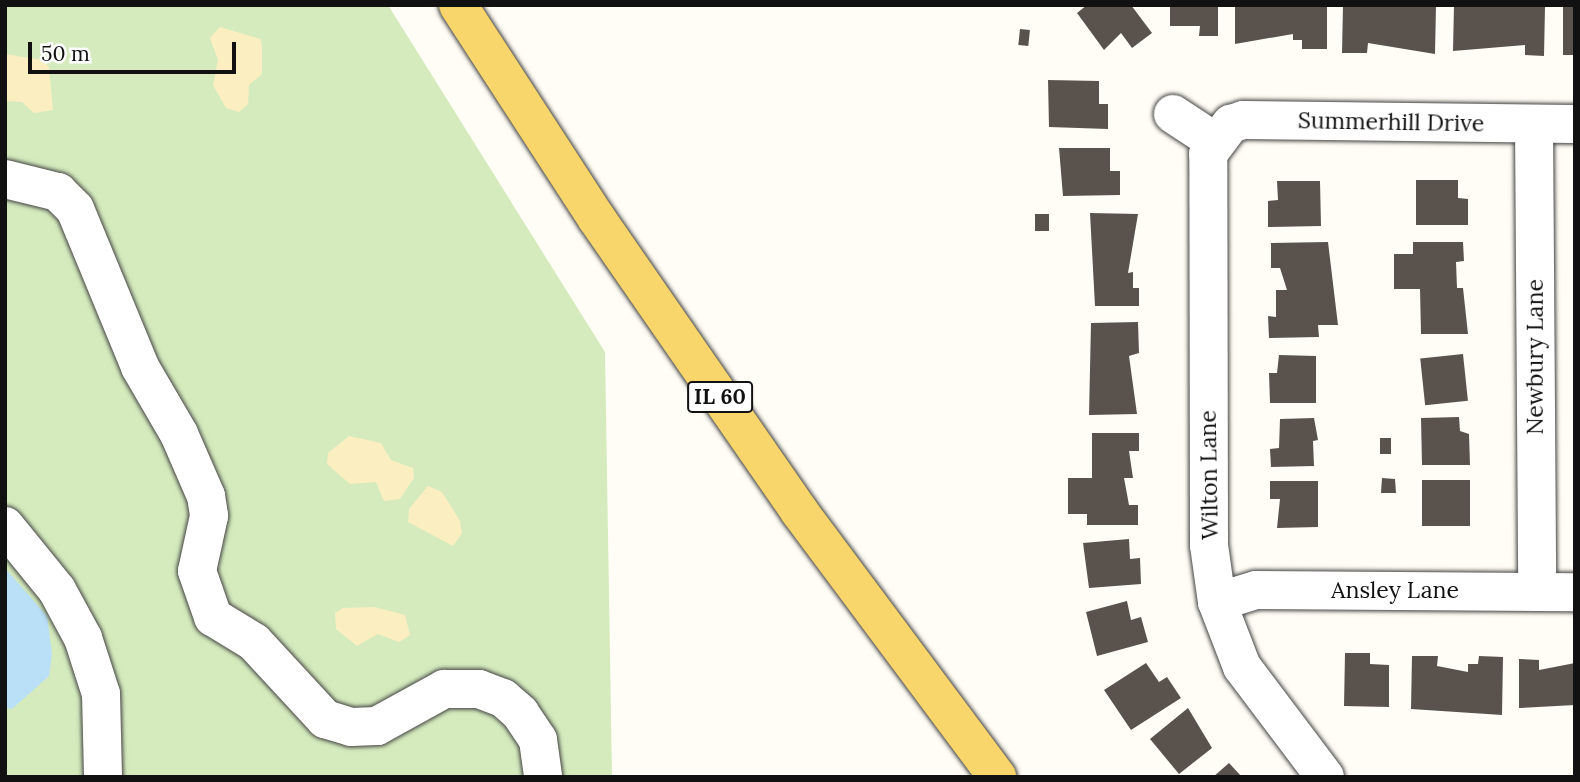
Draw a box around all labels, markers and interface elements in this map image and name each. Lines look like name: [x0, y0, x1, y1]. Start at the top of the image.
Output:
scale bar: [32, 28, 240, 72]
text: 50 m: [41, 40, 90, 67]
street label: Summerhill Drive: [1298, 107, 1484, 137]
street label: Newbury Lane: [1521, 279, 1549, 435]
road number: IL 60: [687, 380, 753, 414]
street label: Wilton Lane: [1194, 410, 1224, 540]
street label: Ansley Lane: [1331, 576, 1459, 604]

